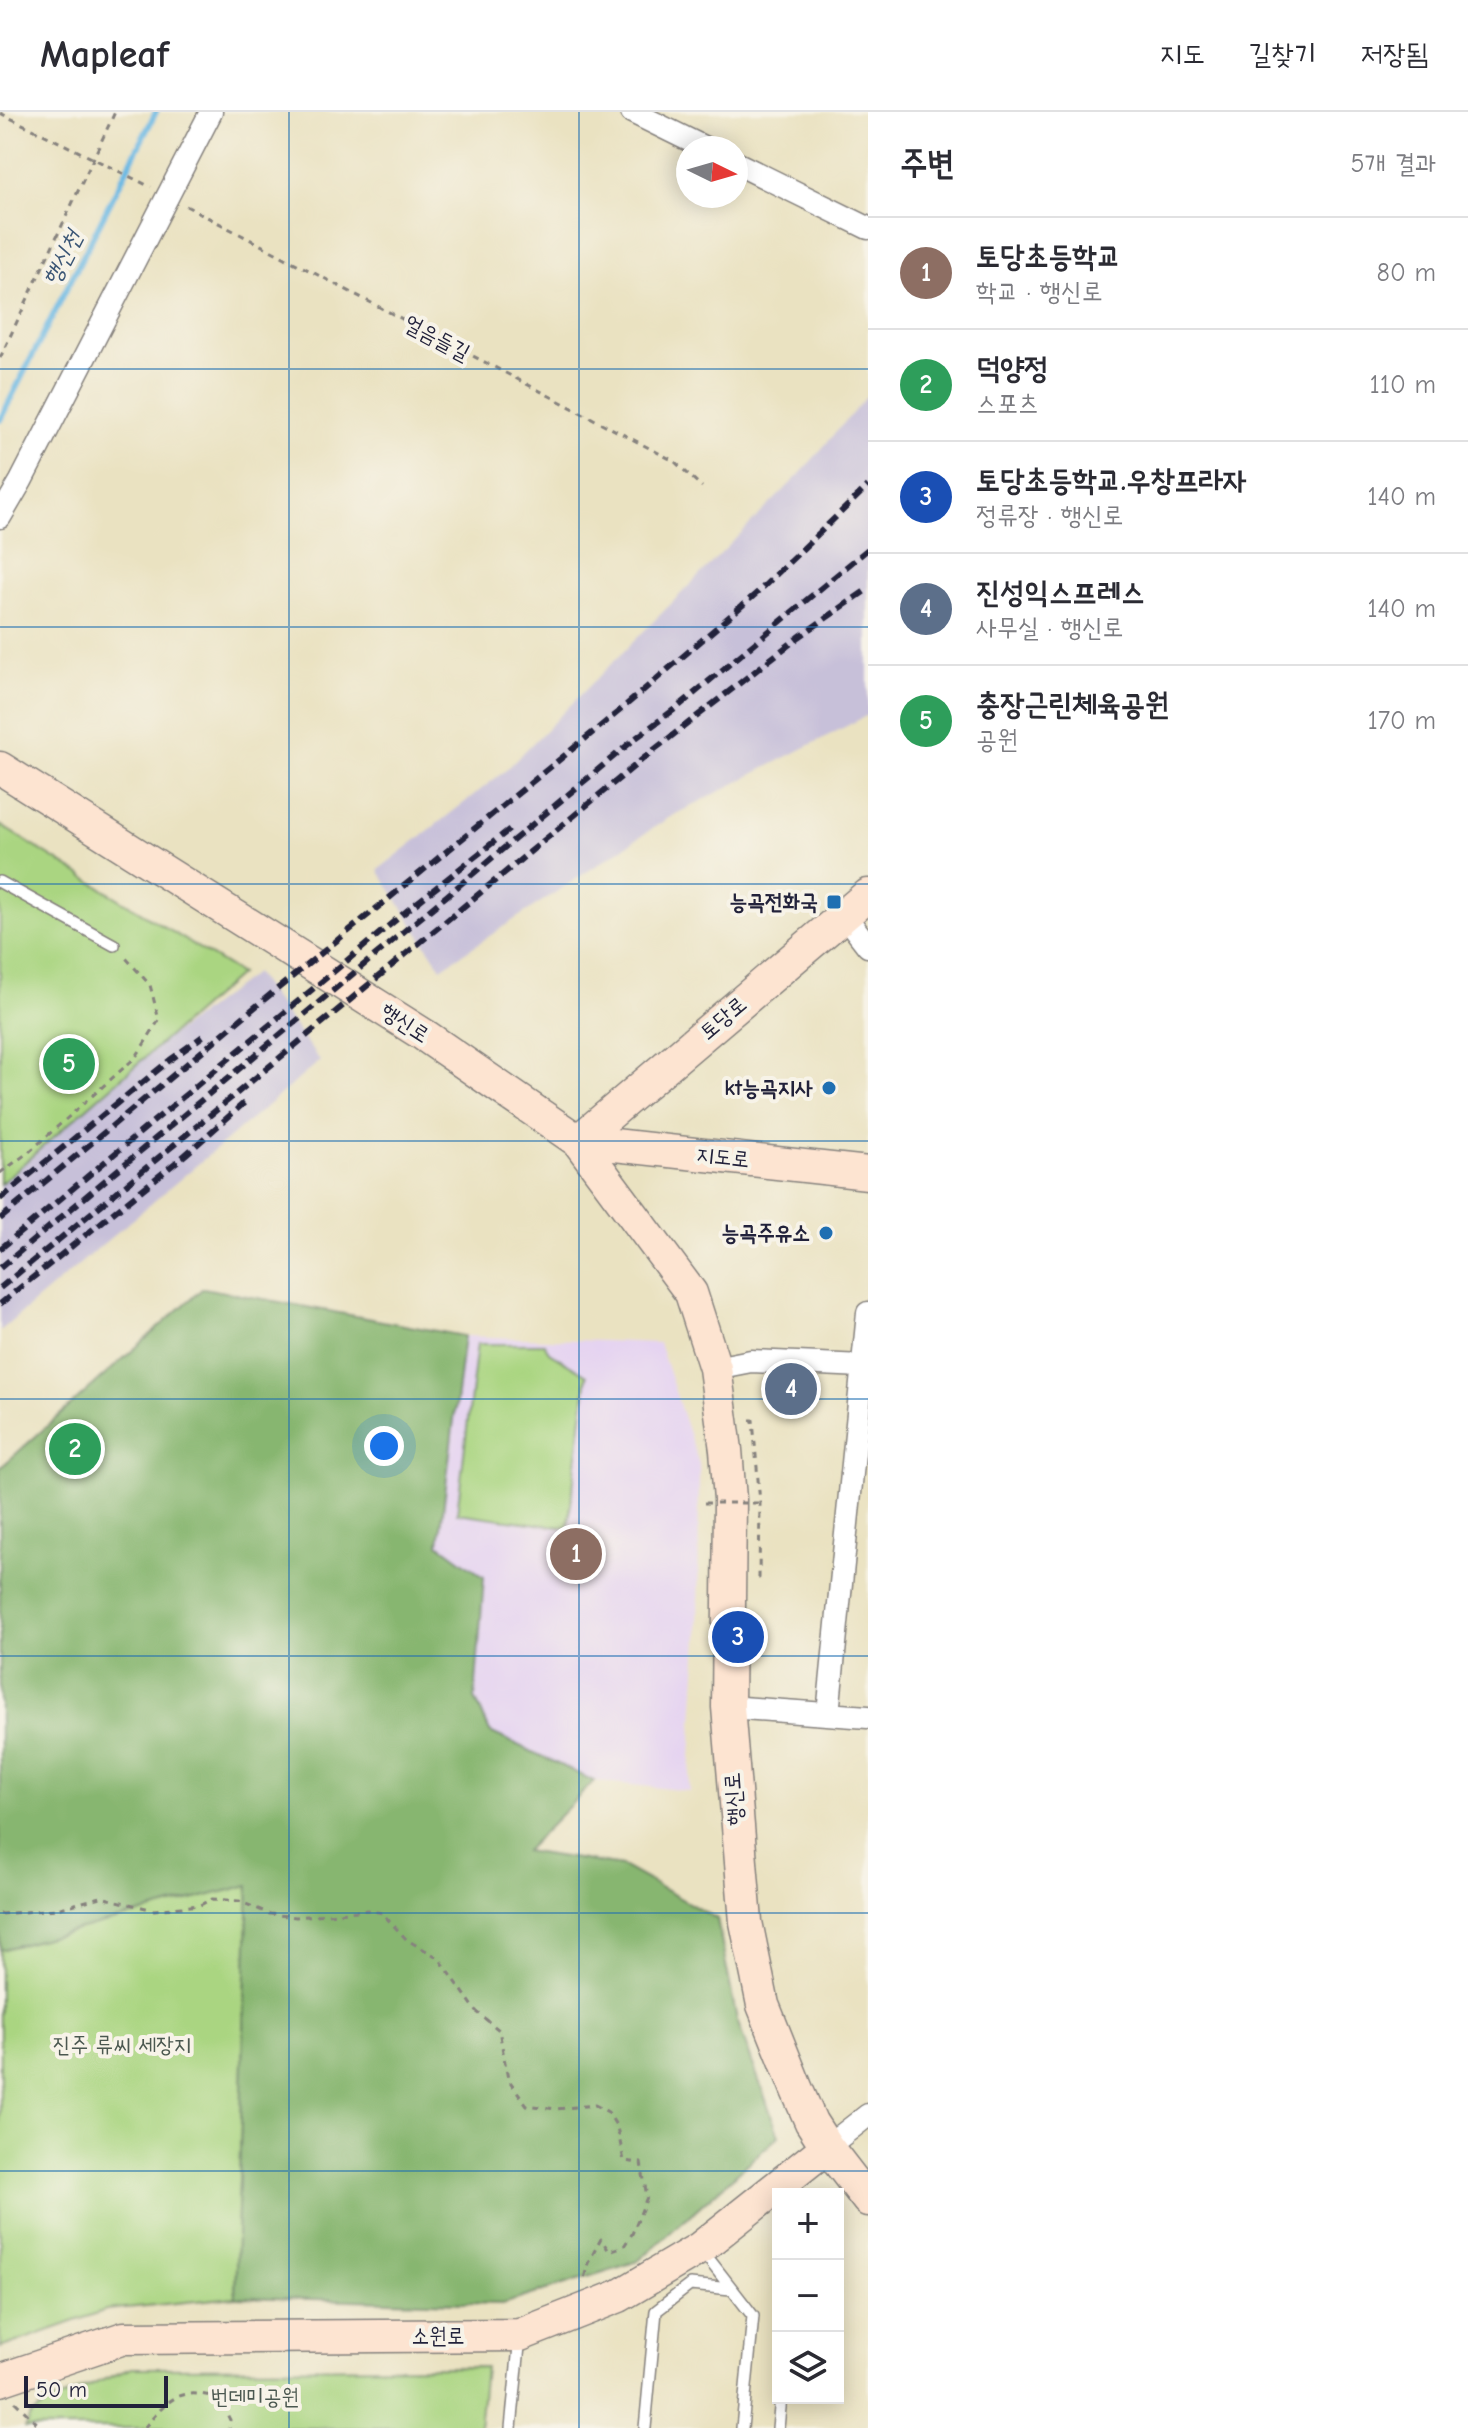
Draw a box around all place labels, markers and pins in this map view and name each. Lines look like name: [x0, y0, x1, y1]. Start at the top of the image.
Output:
place label: 능곡전화국: [729, 889, 818, 915]
marker: 능곡전화국: [825, 893, 843, 911]
pin: 5: [43, 1034, 95, 1094]
place label: kt능곡지사: [724, 1075, 813, 1101]
marker: kt능곡지사: [820, 1079, 838, 1097]
place label: 능곡주유소: [721, 1220, 810, 1246]
marker: 능곡주유소: [817, 1224, 835, 1242]
pin: 4: [765, 1359, 817, 1419]
pin: 2: [49, 1419, 101, 1479]
pin: 1: [550, 1524, 602, 1584]
pin: 3: [712, 1607, 764, 1667]

